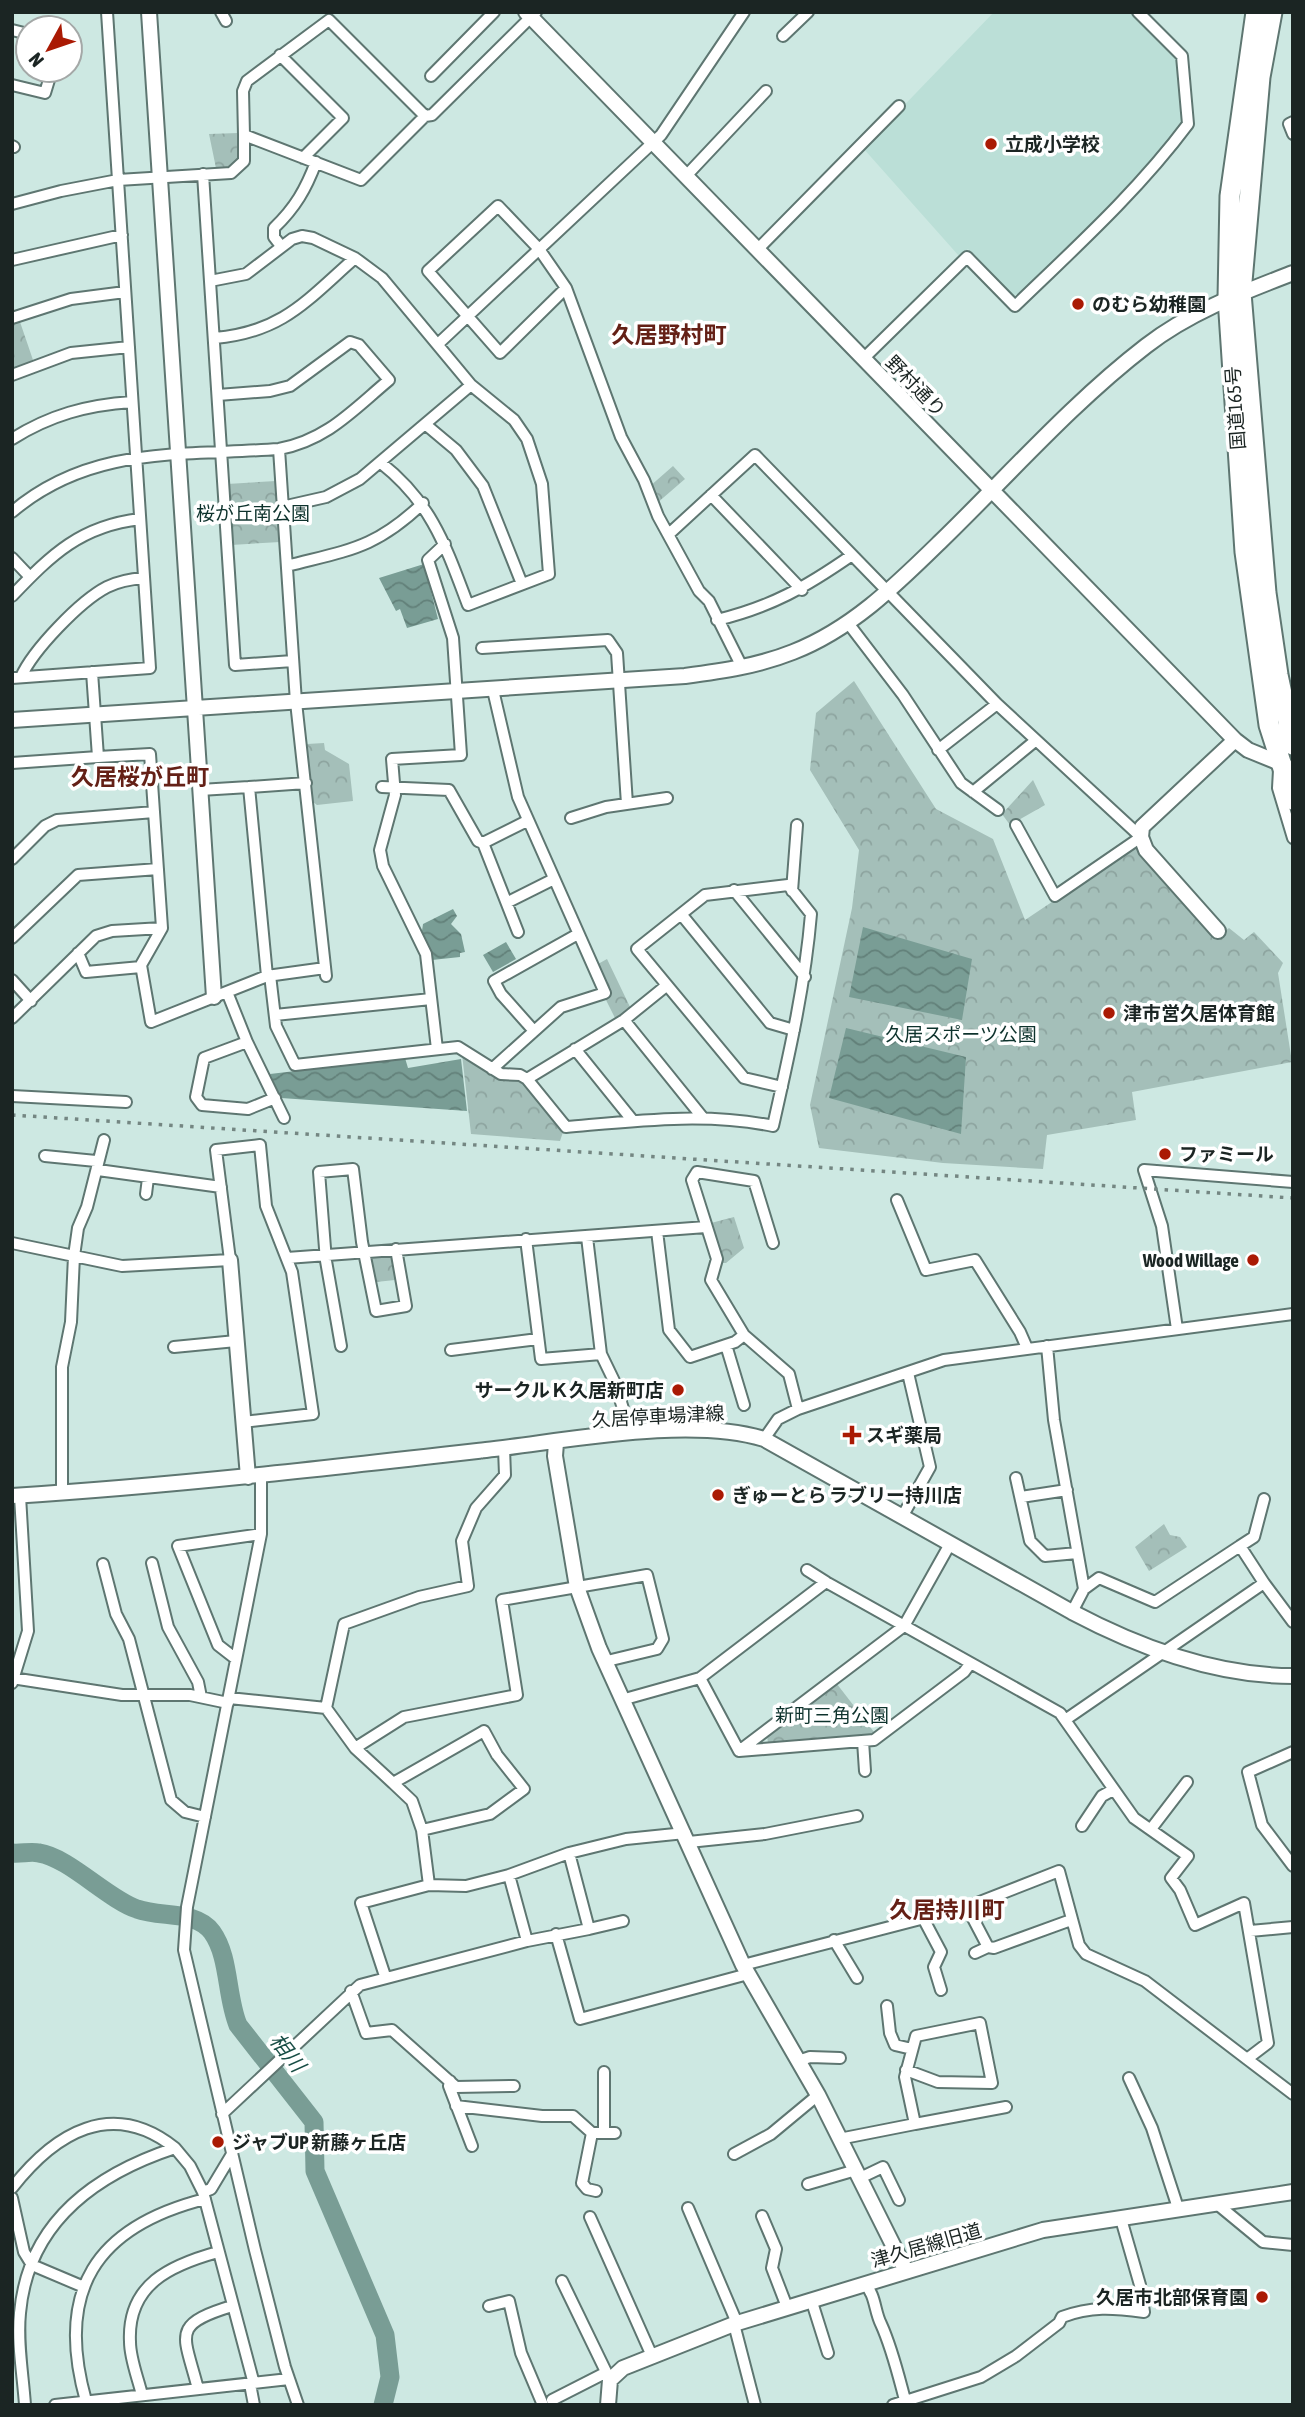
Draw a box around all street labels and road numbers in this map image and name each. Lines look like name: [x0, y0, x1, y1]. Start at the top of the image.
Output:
street label: 野村通り: [882, 351, 950, 421]
street label: 国道165号: [1221, 365, 1249, 451]
street label: 久居停車場津線: [591, 1402, 725, 1430]
street label: 津久居線旧道: [868, 2219, 984, 2271]

